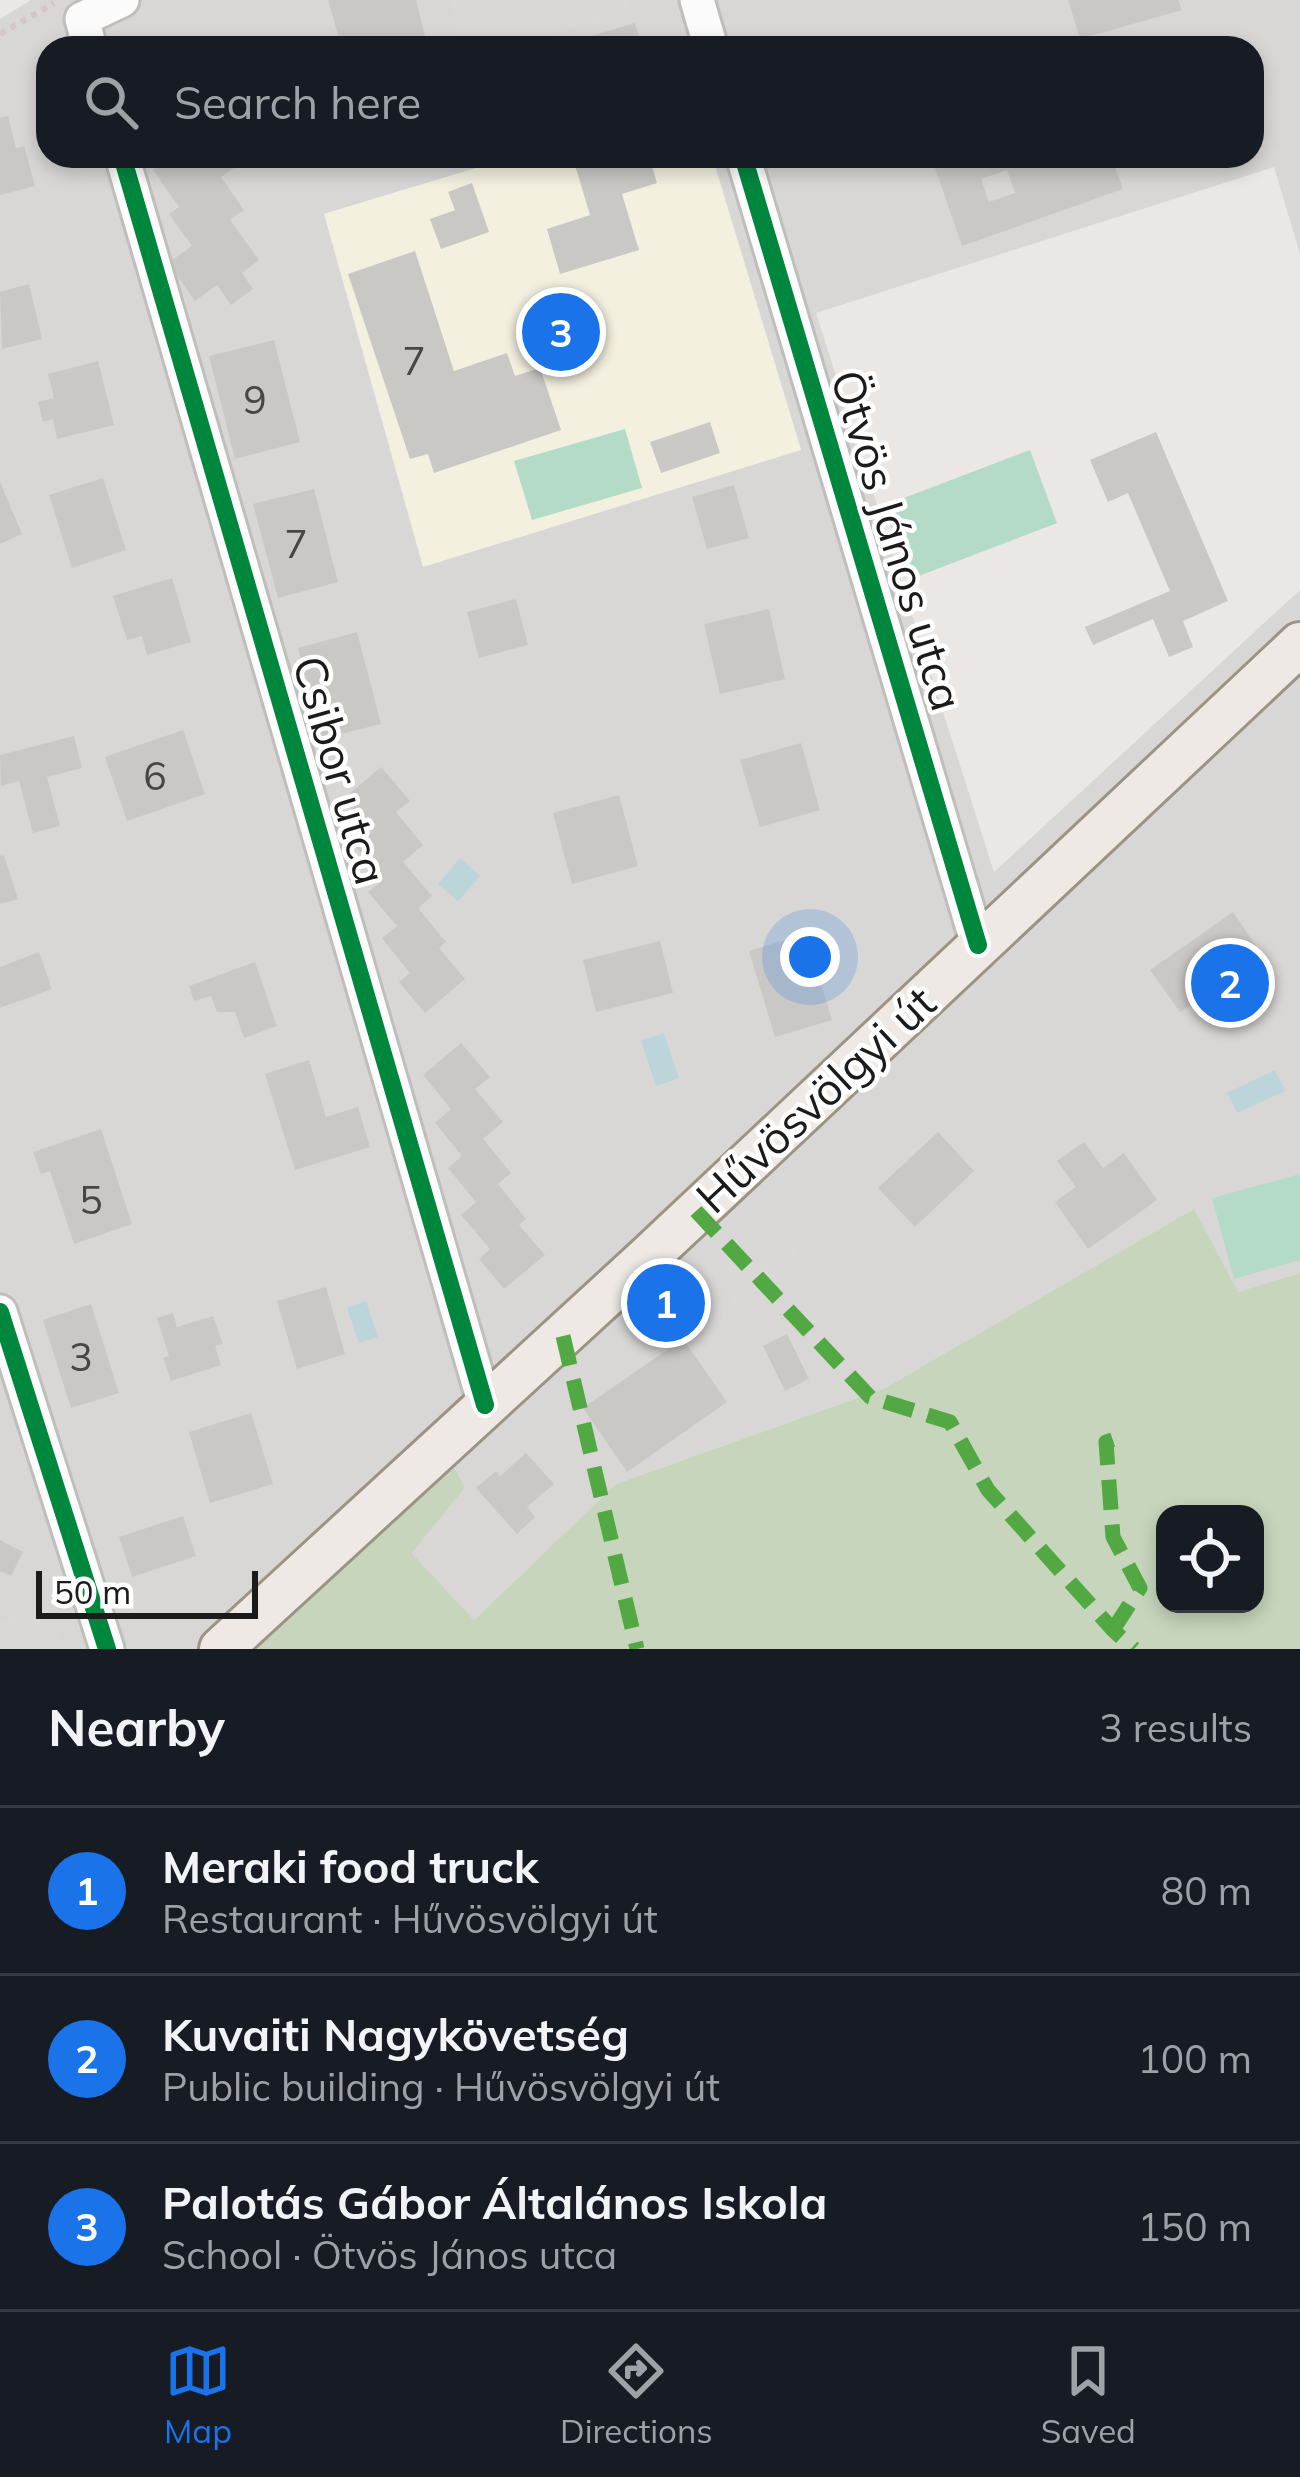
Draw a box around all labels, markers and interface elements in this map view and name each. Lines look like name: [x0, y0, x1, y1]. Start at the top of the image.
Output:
search box: [36, 36, 1264, 168]
icon: search: [78, 69, 144, 135]
text: Search here: [174, 74, 421, 130]
pin: 3: [522, 287, 600, 377]
house number: 7: [402, 336, 426, 385]
street label: Ötvös János utca: [820, 363, 976, 717]
house number: 9: [243, 375, 267, 424]
house number: 7: [284, 519, 308, 568]
street label: Csibor utca: [282, 649, 400, 891]
house number: 6: [143, 751, 167, 800]
your location: [780, 927, 840, 987]
pin: 2: [1191, 938, 1269, 1028]
street label: Hűvösvölgyi út: [684, 974, 946, 1224]
house number: 5: [79, 1175, 103, 1224]
pin: 1: [627, 1258, 705, 1348]
house number: 3: [69, 1332, 93, 1381]
map controls: [1156, 1505, 1264, 1613]
button: locate: [1156, 1505, 1264, 1613]
scale bar: [36, 1565, 258, 1618]
text: 50 m: [54, 1571, 131, 1612]
text: Nearby: [48, 1695, 225, 1759]
text: 3 results: [1099, 1703, 1252, 1752]
text: Meraki food truck: [162, 1838, 539, 1894]
text: 1: [75, 1866, 99, 1915]
text: 80 m: [1161, 1866, 1252, 1915]
text: Restaurant · Hűvösvölgyi út: [162, 1894, 658, 1943]
text: Kuvaiti Nagykövetség: [162, 2006, 629, 2062]
text: 2: [75, 2034, 99, 2083]
text: 100 m: [1137, 2034, 1252, 2083]
text: Public building · Hűvösvölgyi út: [162, 2062, 720, 2111]
text: Palotás Gábor Általános Iskola: [162, 2174, 827, 2230]
text: 3: [75, 2202, 99, 2251]
text: 150 m: [1137, 2202, 1252, 2251]
text: School · Ötvös János utca: [162, 2230, 617, 2279]
tab: Map: [164, 2338, 232, 2451]
tab: Directions: [560, 2338, 713, 2451]
tab: Saved: [1041, 2338, 1136, 2451]

